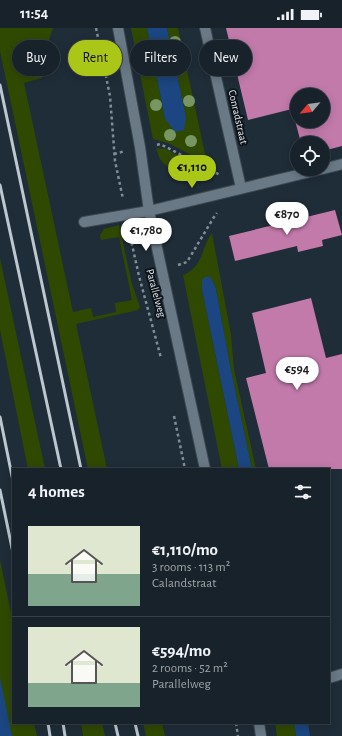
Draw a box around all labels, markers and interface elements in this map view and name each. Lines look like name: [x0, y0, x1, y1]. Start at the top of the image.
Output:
text: 11:54: [20, 6, 48, 21]
chip: Buy: [12, 40, 60, 76]
chip: Rent: [68, 40, 122, 76]
chip: Filters: [130, 40, 191, 76]
chip: New: [199, 40, 252, 76]
north arrow: [290, 88, 330, 128]
map controls: [290, 88, 330, 176]
street label: Conradstraat: [226, 89, 250, 146]
button: locate: [290, 136, 330, 176]
pin: €1,110: [159, 155, 225, 189]
text: €1,110: [177, 161, 207, 174]
pin: €870: [263, 202, 311, 236]
text: €870: [275, 208, 299, 221]
pin: €1,780: [113, 218, 179, 252]
text: €1,780: [130, 224, 162, 237]
street label: Parallelweg: [144, 268, 168, 319]
pin: €594: [273, 357, 321, 391]
text: €594: [285, 363, 309, 376]
icon: filters: [292, 481, 314, 503]
text: 4 homes: [28, 483, 85, 500]
text: €1,110/mo: [152, 541, 218, 558]
icon: home: [60, 542, 108, 590]
text: 3 rooms · 113 m²: [152, 561, 230, 574]
text: Calandstraat: [152, 577, 216, 590]
text: €594/mo: [152, 642, 211, 659]
icon: home: [60, 643, 108, 691]
text: 2 rooms · 52 m²: [152, 662, 228, 675]
text: Parallelweg: [152, 678, 211, 691]

